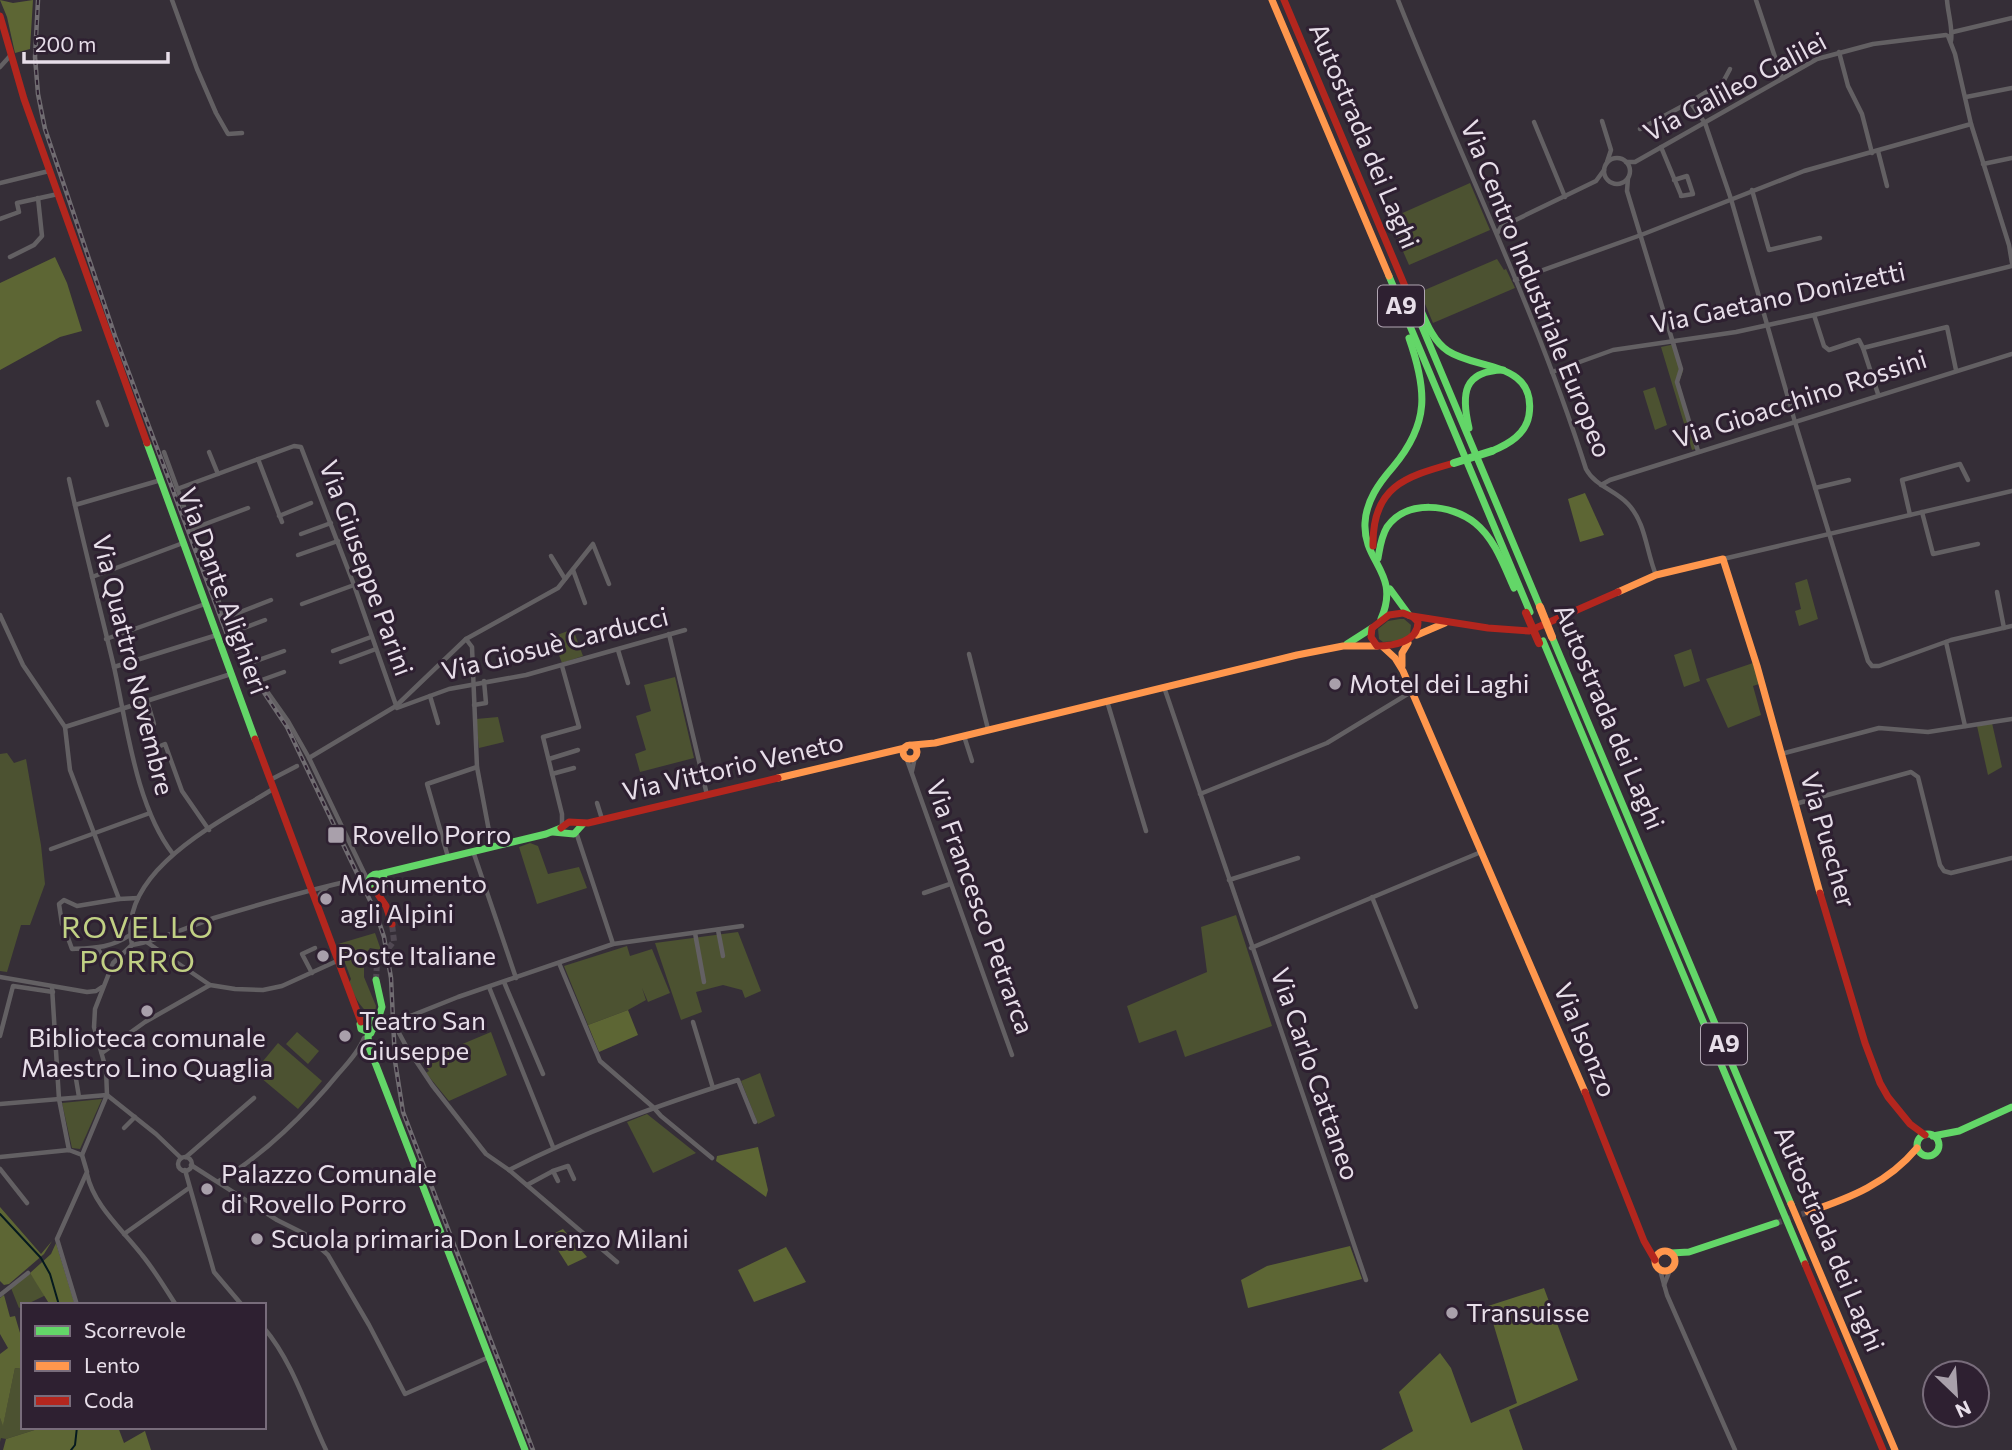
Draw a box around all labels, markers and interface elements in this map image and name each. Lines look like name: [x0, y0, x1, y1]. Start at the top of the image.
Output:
street label: Autostrada dei Laghi: [1304, 18, 1427, 253]
scale bar: [24, 21, 168, 65]
street label: Via Galileo Galilei: [1637, 24, 1831, 147]
text: 200 m: [35, 31, 96, 56]
street label: Via Centro Industriale Europeo: [1455, 115, 1619, 462]
street label: Via Gaetano Donizetti: [1647, 254, 1908, 339]
road number: A9: [1378, 286, 1424, 326]
street label: Via Gioacchino Rossini: [1669, 342, 1930, 453]
street label: Via Giuseppe Parini: [314, 456, 421, 679]
street label: Via Dante Alighieri: [173, 483, 276, 698]
street label: Via Quattro Novembre: [87, 531, 182, 798]
street label: Via Giosuè Carducci: [438, 599, 671, 686]
street label: Autostrada dei Laghi: [1549, 599, 1672, 834]
place label: Motel dei Laghi: [1349, 667, 1530, 698]
marker: Motel dei Laghi: [1327, 676, 1343, 692]
street label: Via Vittorio Veneto: [619, 725, 846, 806]
street label: Via Puecher: [1795, 768, 1864, 911]
street label: Via Francesco Petrarca: [921, 775, 1042, 1038]
place label: Rovello Porro: [352, 818, 511, 849]
marker: Rovello Porro: [326, 825, 346, 845]
place label: Monumento agli Alpini: [340, 867, 487, 928]
marker: Monumento agli Alpini: [318, 891, 334, 907]
district label: ROVELLO PORRO: [61, 907, 215, 978]
place label: Poste Italiane: [337, 939, 496, 970]
marker: Poste Italiane: [315, 948, 331, 964]
street label: Via Carlo Cattaneo: [1266, 963, 1367, 1184]
street label: Via Isonzo: [1548, 978, 1624, 1101]
marker: Biblioteca comunale Maestro Lino Quaglia: [139, 1003, 155, 1019]
place label: Teatro San Giuseppe: [359, 1004, 486, 1065]
place label: Biblioteca comunale Maestro Lino Quaglia: [21, 1021, 273, 1082]
road number: A9: [1701, 1024, 1747, 1064]
marker: Teatro San Giuseppe: [337, 1028, 353, 1044]
street label: Autostrada dei Laghi: [1769, 1121, 1892, 1356]
place label: Palazzo Comunale di Rovello Porro: [221, 1157, 437, 1218]
marker: Palazzo Comunale di Rovello Porro: [199, 1181, 215, 1197]
place label: Scuola primaria Don Lorenzo Milani: [271, 1222, 689, 1253]
marker: Scuola primaria Don Lorenzo Milani: [249, 1231, 265, 1247]
place label: Transuisse: [1466, 1296, 1590, 1327]
legend: [21, 1303, 266, 1429]
marker: Transuisse: [1444, 1305, 1460, 1321]
text: Scorrevole: [84, 1317, 186, 1342]
text: Lento: [84, 1352, 140, 1377]
north arrow: [1921, 1359, 1991, 1429]
text: Coda: [84, 1387, 134, 1412]
text: N: [1952, 1396, 1975, 1423]

